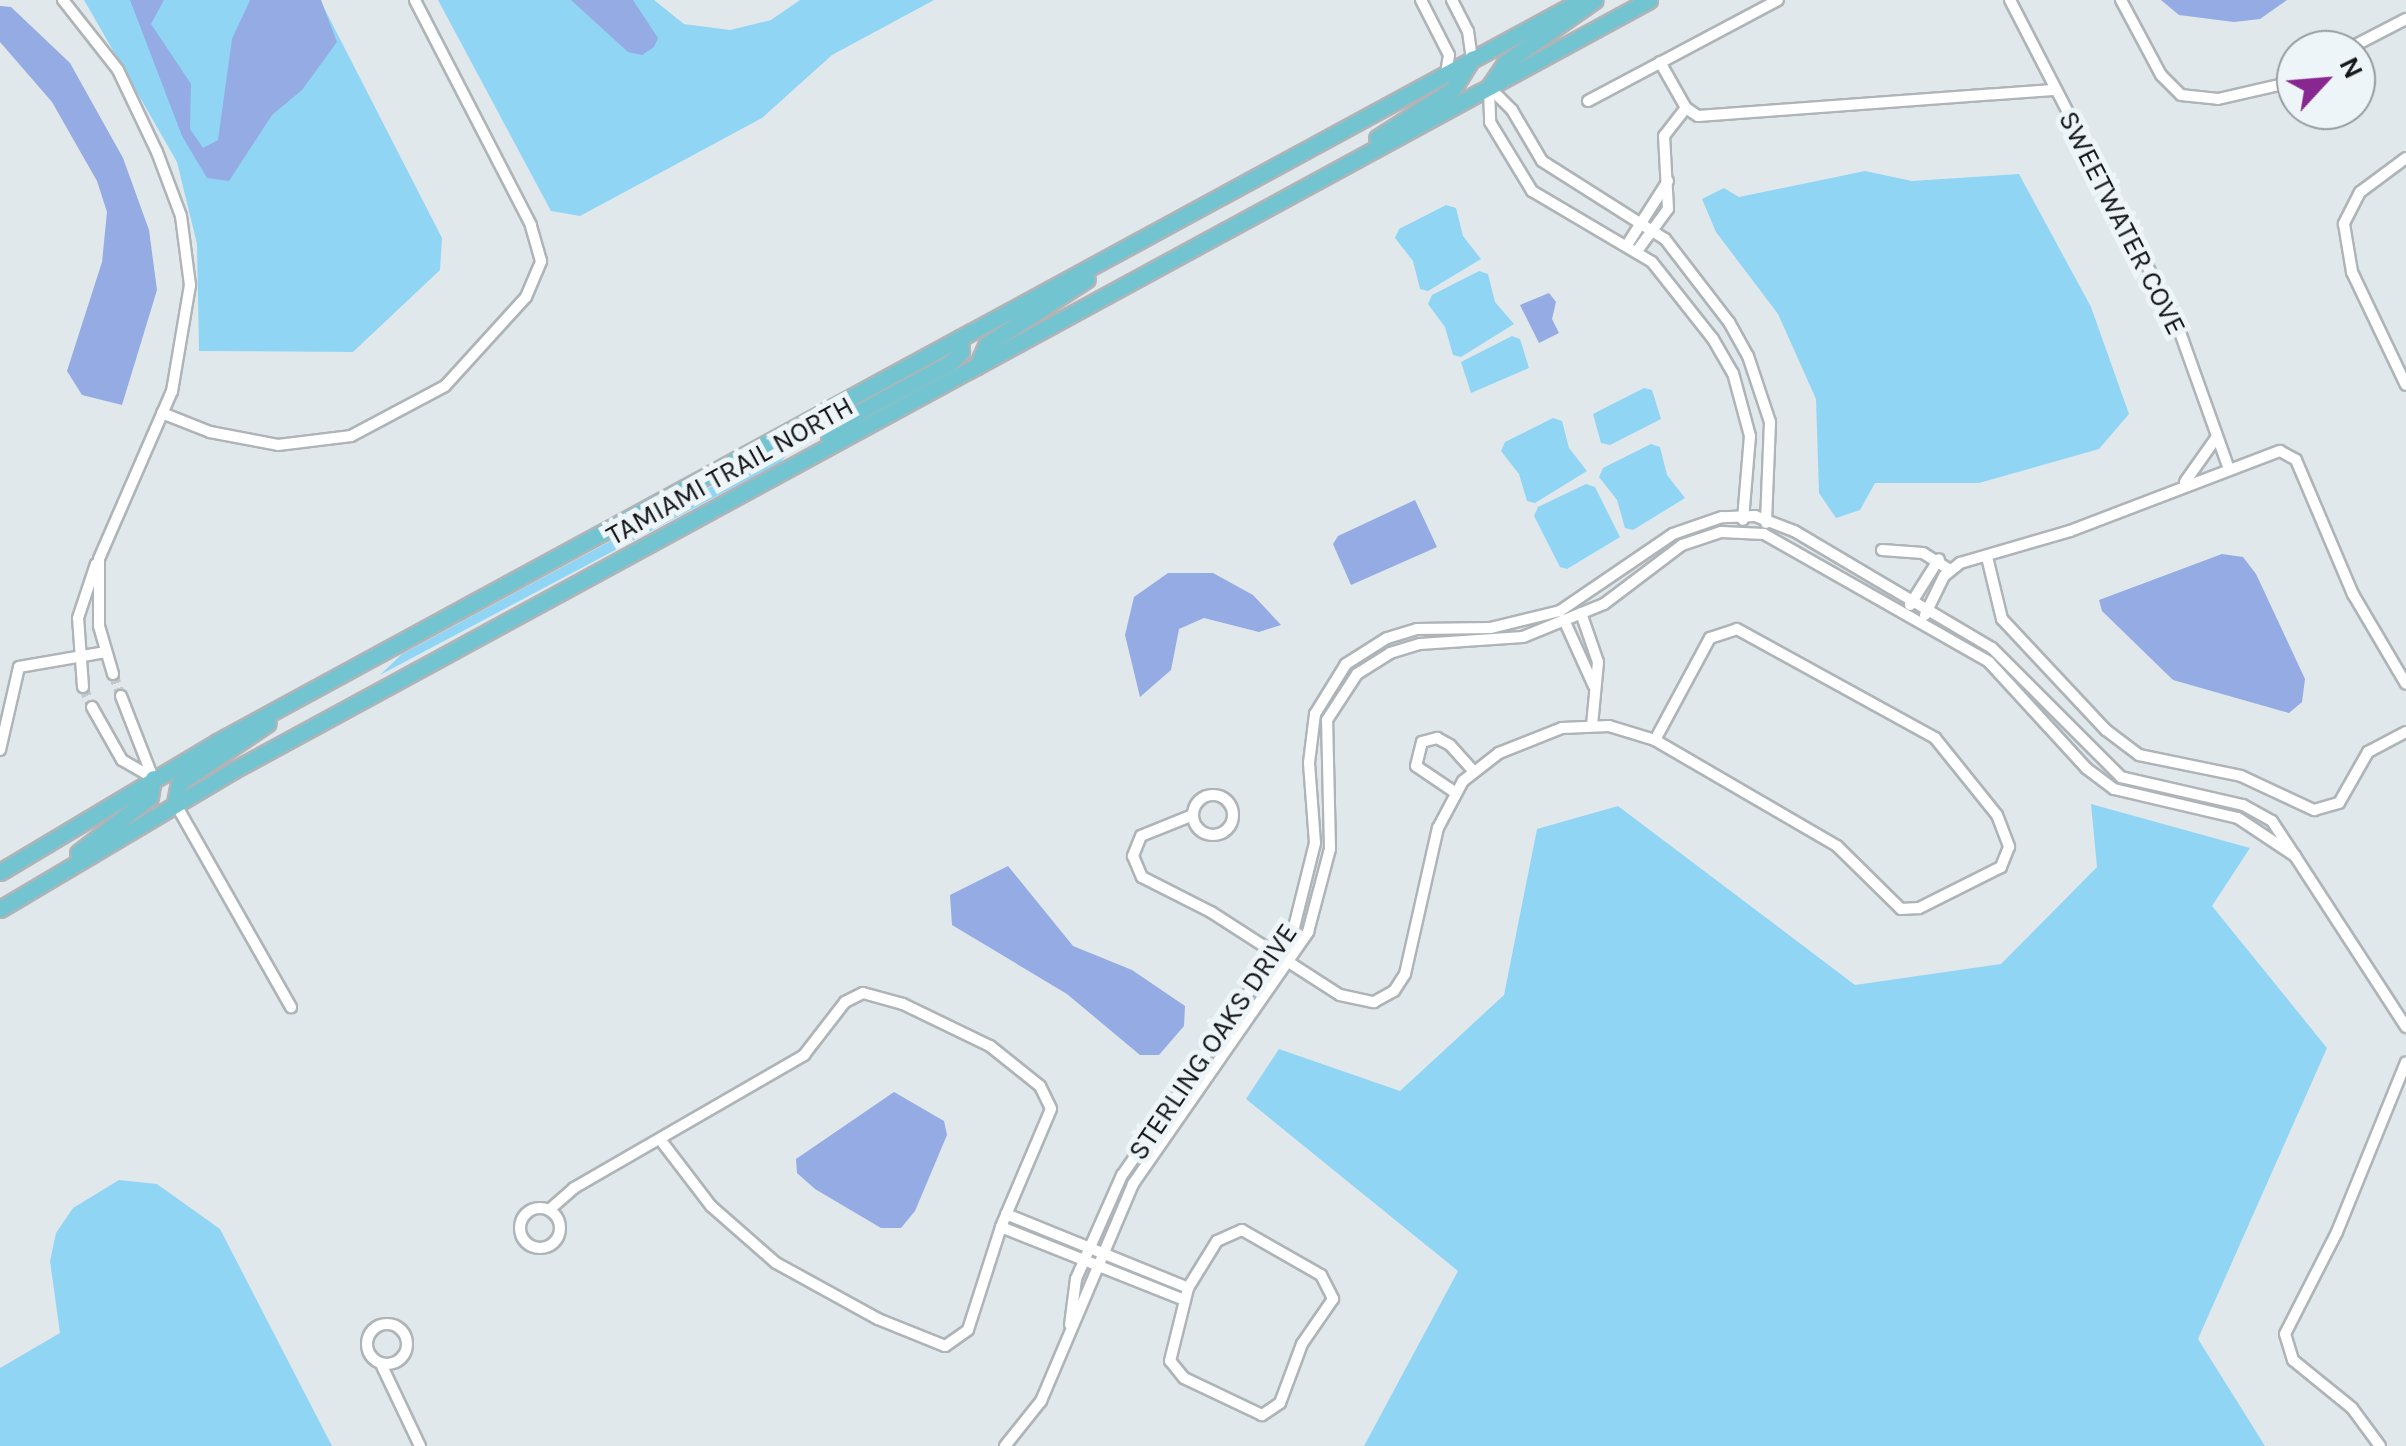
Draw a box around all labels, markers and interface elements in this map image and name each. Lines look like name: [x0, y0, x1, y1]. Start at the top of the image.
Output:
north arrow: [2276, 30, 2376, 130]
text: N: [2332, 51, 2371, 84]
street label: SWEETWATER COVE: [2051, 106, 2193, 340]
street label: TAMIAMI TRAIL NORTH: [601, 389, 859, 553]
street label: STERLING OAKS DRIVE: [1121, 917, 1305, 1167]

